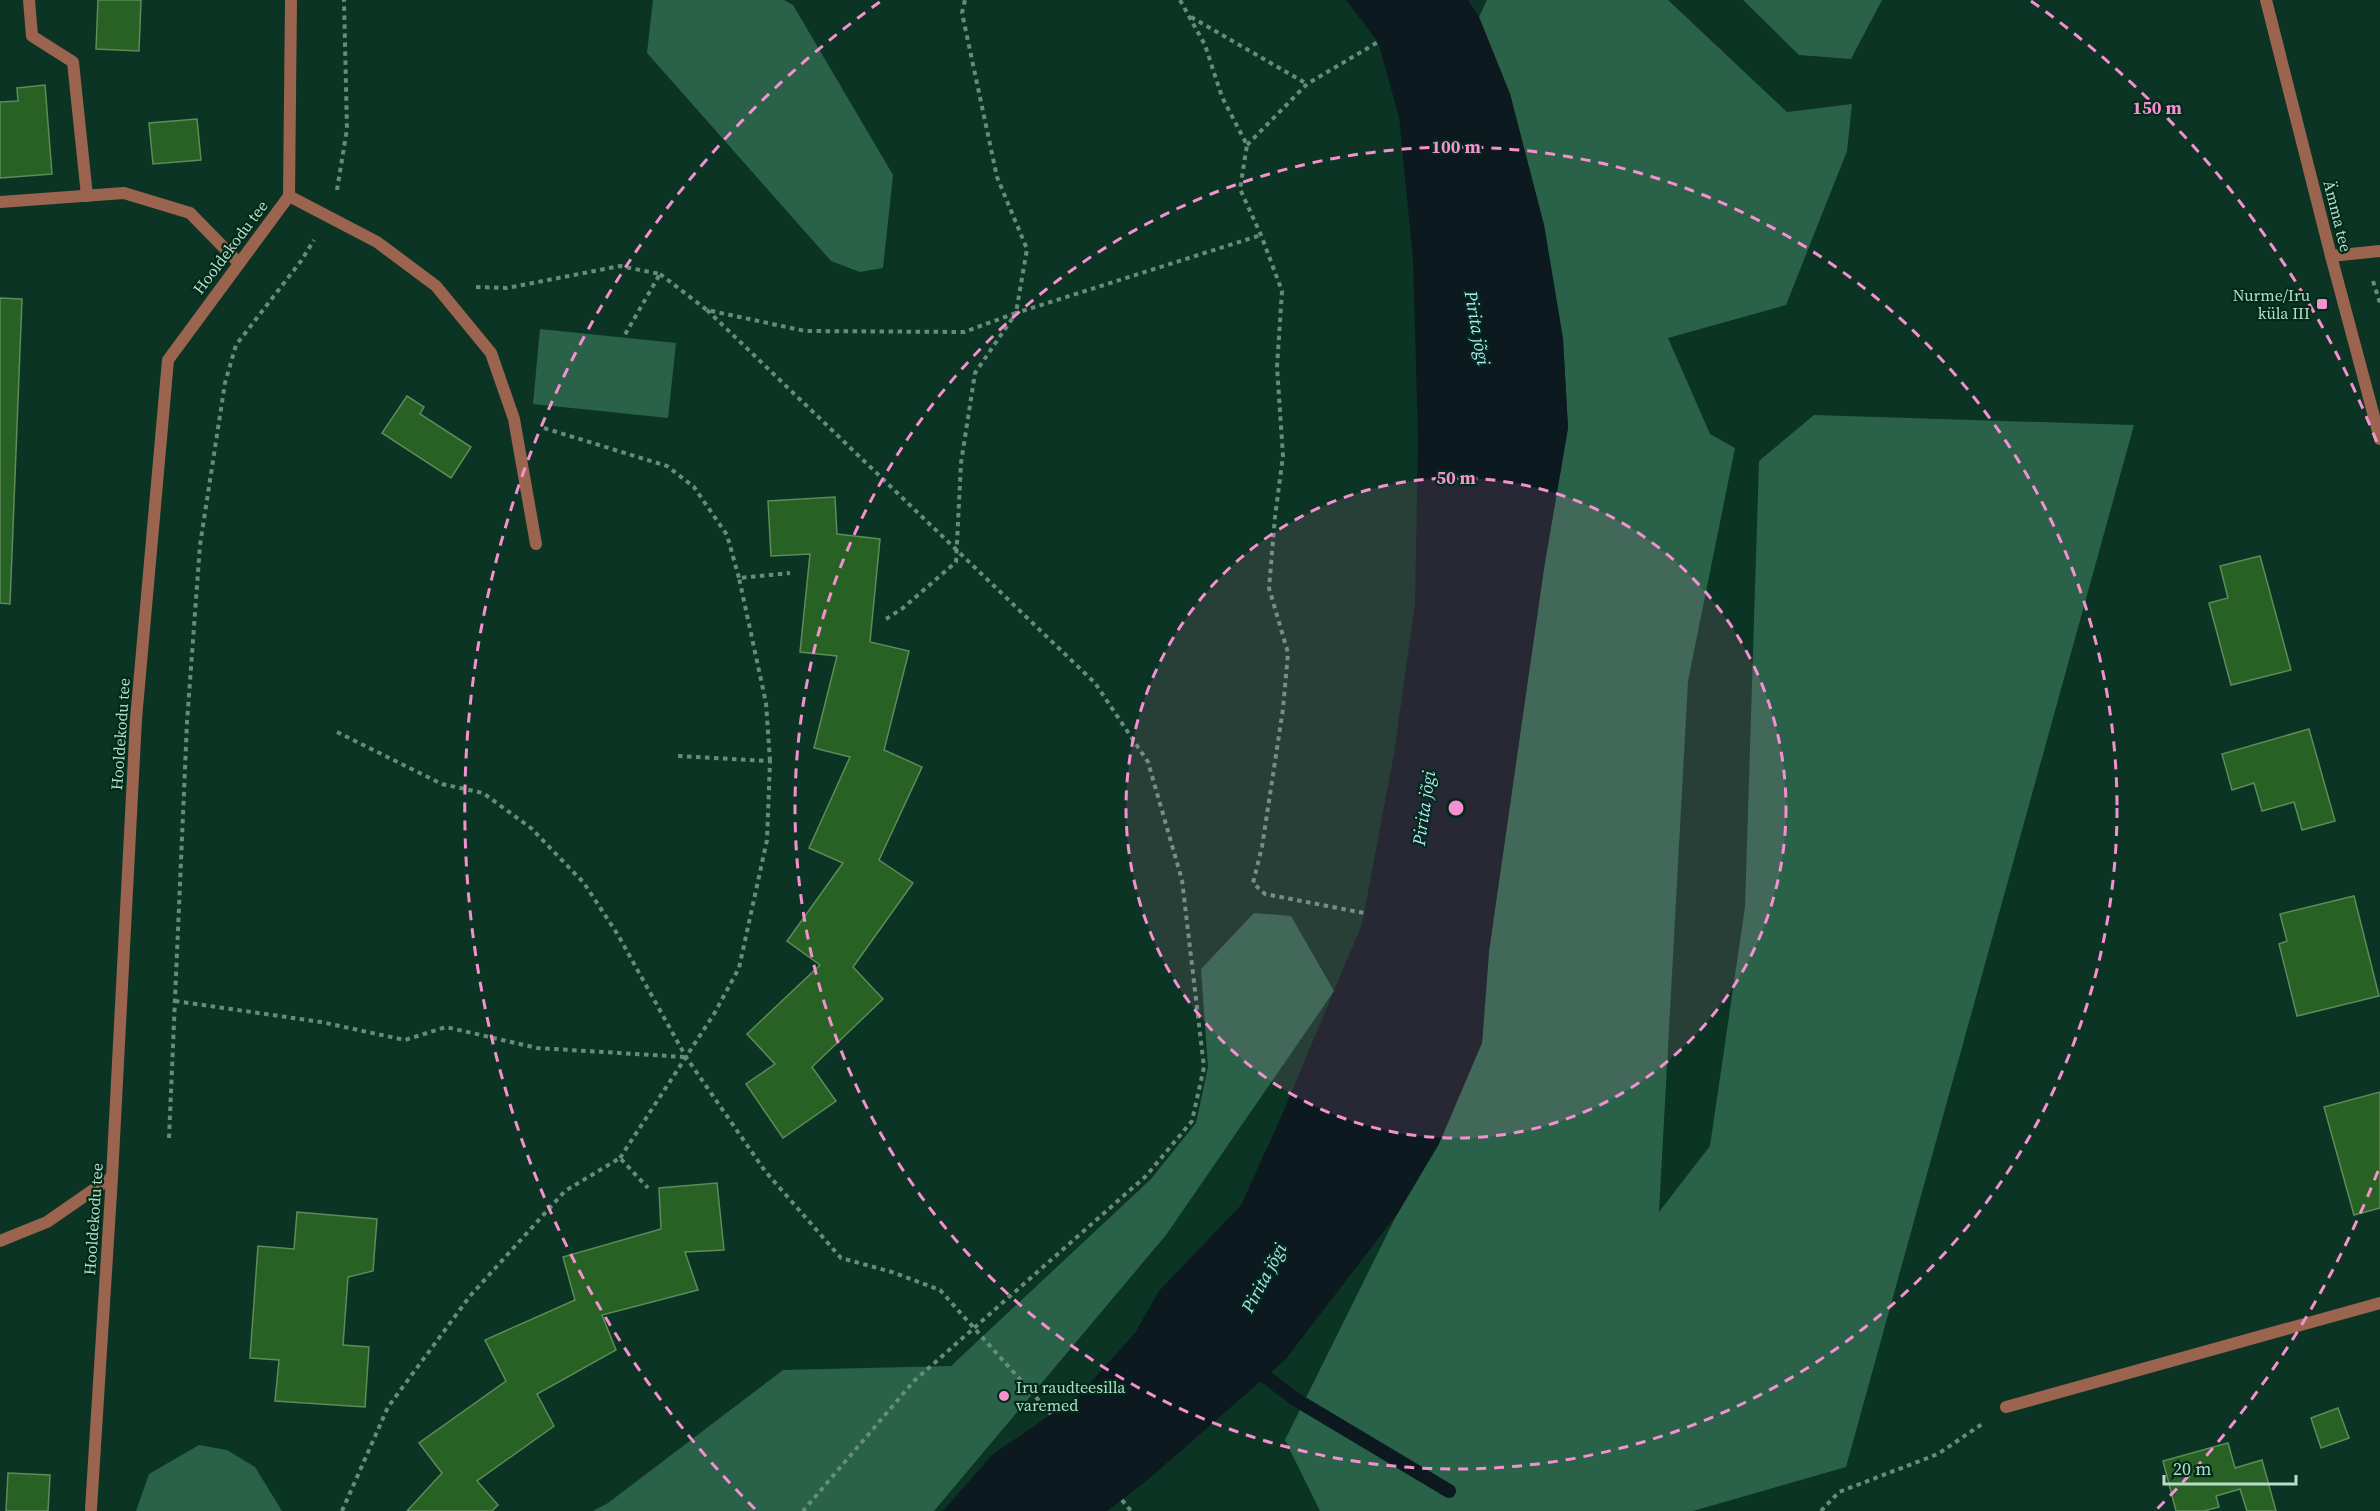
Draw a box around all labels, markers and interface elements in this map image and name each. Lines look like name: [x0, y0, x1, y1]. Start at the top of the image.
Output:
text: 150 m: [2132, 95, 2182, 120]
text: 100 m: [1431, 134, 1481, 159]
street label: Ämma tee: [2319, 178, 2357, 254]
street label: Hooldekodu tee: [187, 196, 273, 298]
place label: Nurme/Iru küla III: [2233, 284, 2310, 324]
water label: Pirita jõgi: [1458, 288, 1496, 368]
marker: Nurme/Iru küla III: [2315, 297, 2329, 311]
text: 50 m: [1436, 465, 1476, 490]
street label: Hooldekodu tee: [105, 677, 135, 791]
water label: Pirita jõgi: [1406, 768, 1441, 848]
centre of rings: [1446, 798, 1466, 818]
street label: Hooldekodu tee: [78, 1162, 108, 1276]
water label: Pirita jõgi: [1234, 1238, 1293, 1318]
place label: Iru raudteesilla varemed: [1016, 1376, 1126, 1416]
marker: Iru raudteesilla varemed: [997, 1389, 1011, 1403]
scale bar: [2164, 1448, 2296, 1486]
text: 20 m: [2173, 1456, 2211, 1481]

